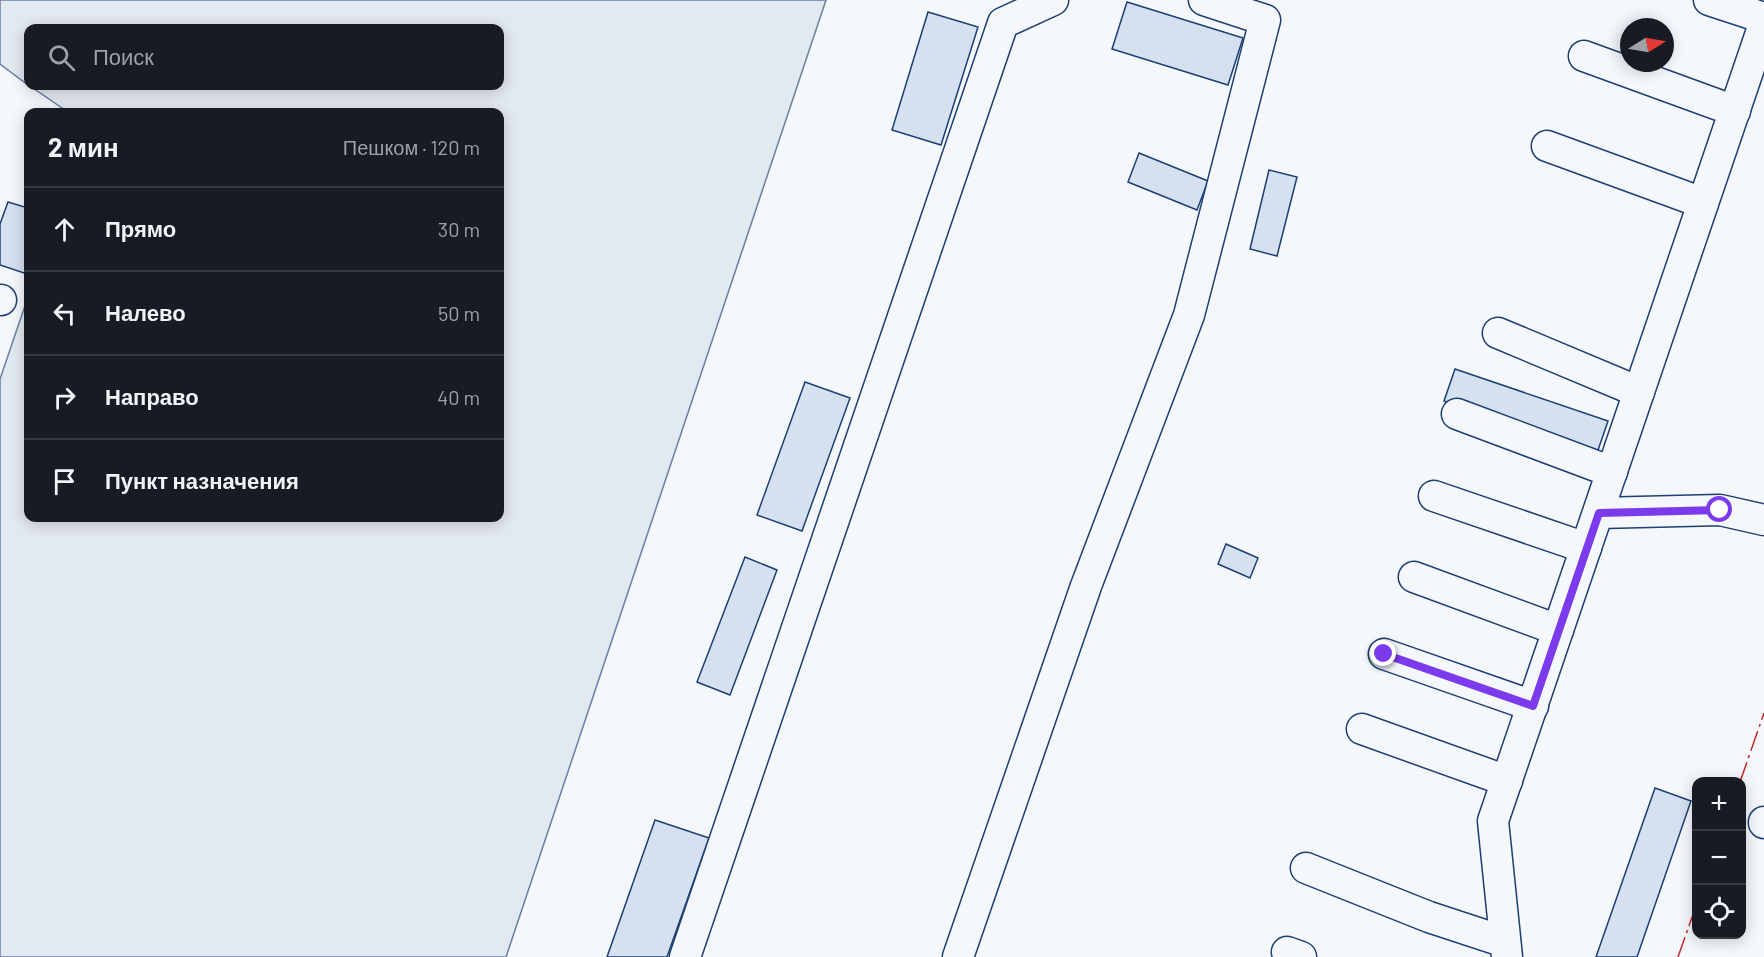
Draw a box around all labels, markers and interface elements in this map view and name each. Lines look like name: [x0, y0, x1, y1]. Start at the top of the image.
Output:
north arrow: [1620, 18, 1674, 72]
search box: [24, 24, 504, 90]
icon: search: [45, 41, 78, 74]
text: Поиск: [93, 43, 154, 69]
text: 2 мин: [48, 131, 119, 162]
text: Пешком · 120 m: [343, 135, 480, 159]
icon: ahead: [48, 213, 81, 246]
text: Прямо: [105, 215, 176, 241]
text: 30 m: [438, 217, 480, 241]
icon: left: [48, 297, 81, 330]
text: Налево: [105, 299, 186, 325]
text: 50 m: [438, 301, 480, 325]
icon: right: [48, 381, 81, 414]
text: Направо: [105, 383, 199, 409]
text: 40 m: [437, 385, 480, 409]
icon: arrive: [48, 465, 81, 498]
text: Пункт назначения: [105, 467, 299, 493]
route start: [1706, 496, 1732, 522]
route end: [1370, 640, 1396, 666]
map controls: [1692, 777, 1746, 939]
button: +: [1692, 777, 1746, 831]
button: −: [1692, 831, 1746, 885]
button: locate: [1692, 885, 1746, 939]

